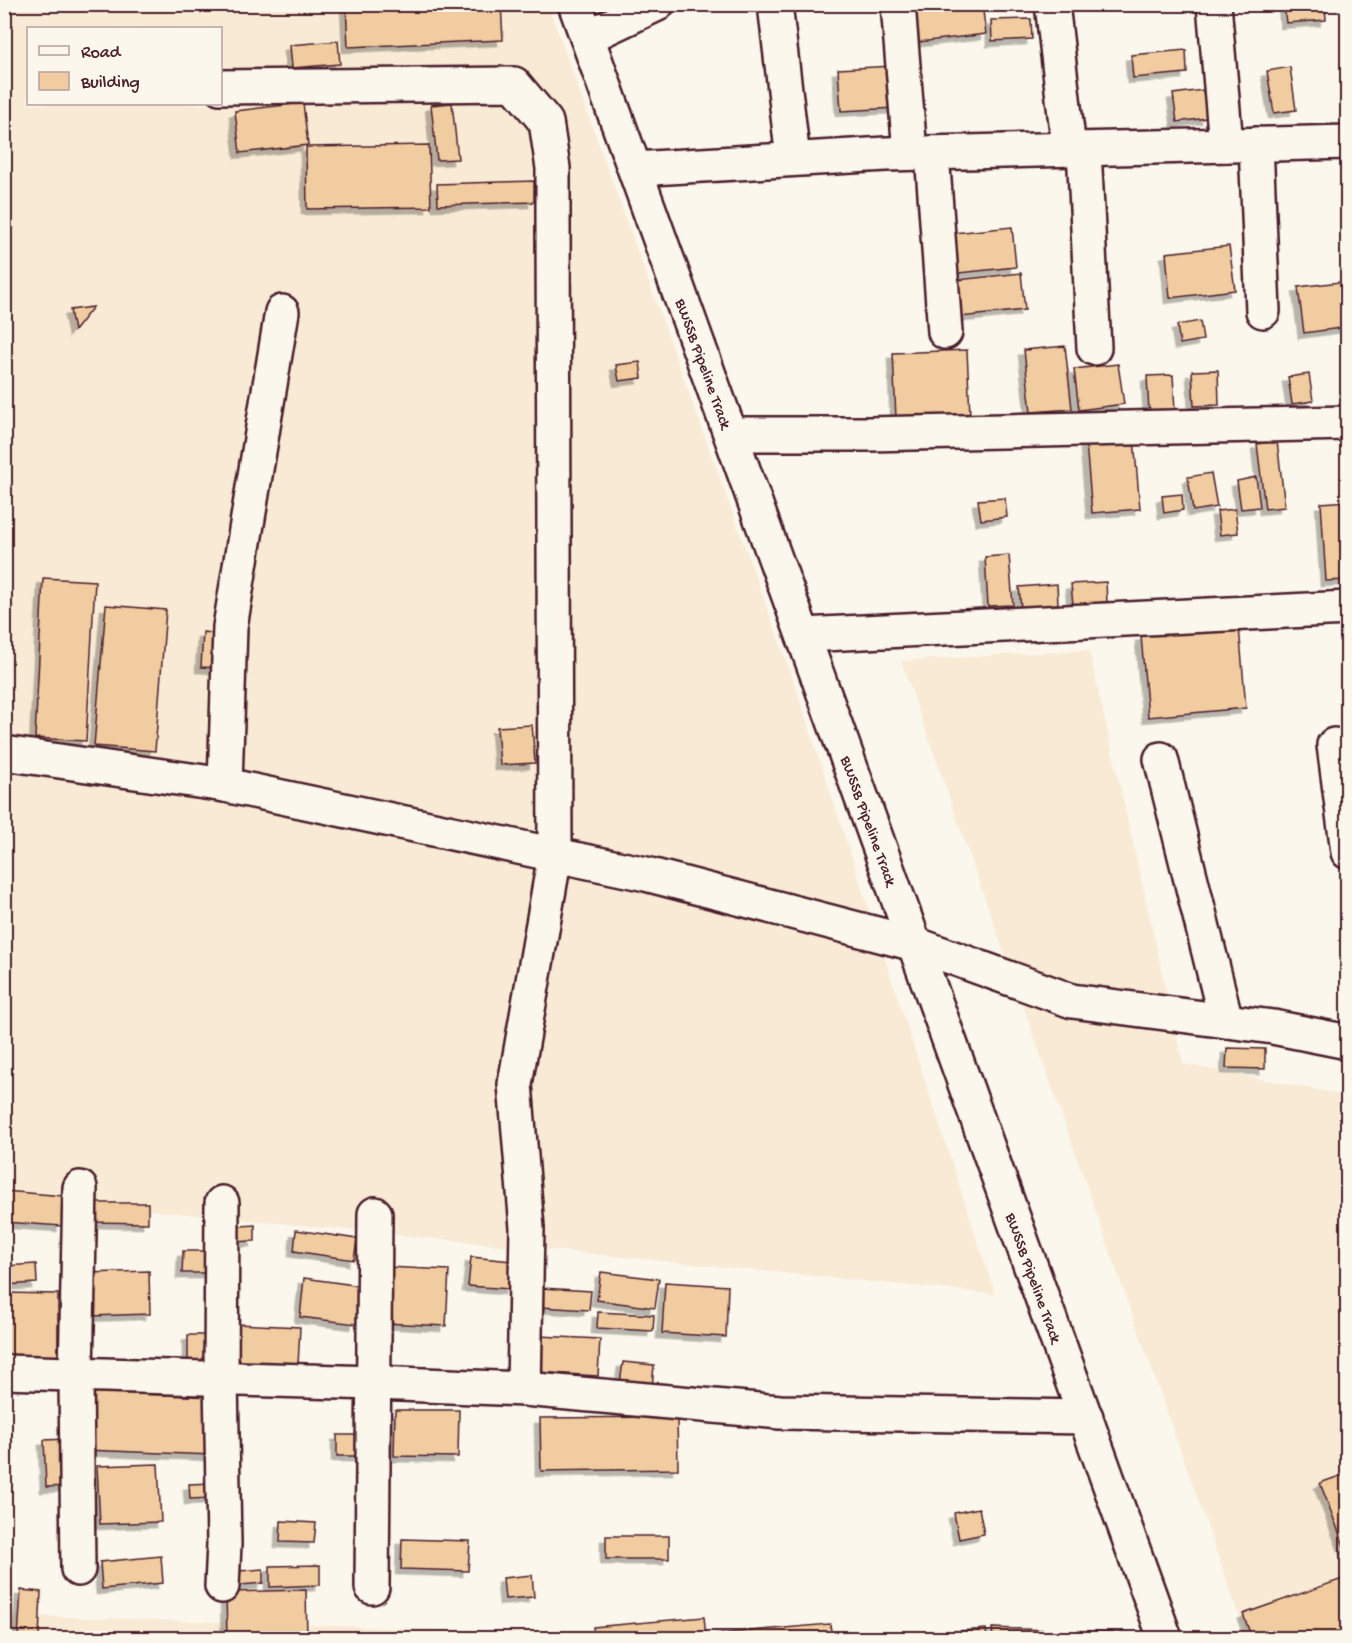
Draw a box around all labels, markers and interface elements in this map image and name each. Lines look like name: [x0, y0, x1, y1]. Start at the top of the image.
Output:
legend: [27, 27, 222, 105]
text: Road: [81, 43, 122, 64]
text: Building: [80, 73, 140, 94]
street label: BWSSB Pipeline Track: [669, 296, 734, 434]
street label: BWSSB Pipeline Track: [834, 753, 899, 891]
street label: BWSSB Pipeline Track: [999, 1210, 1064, 1348]

